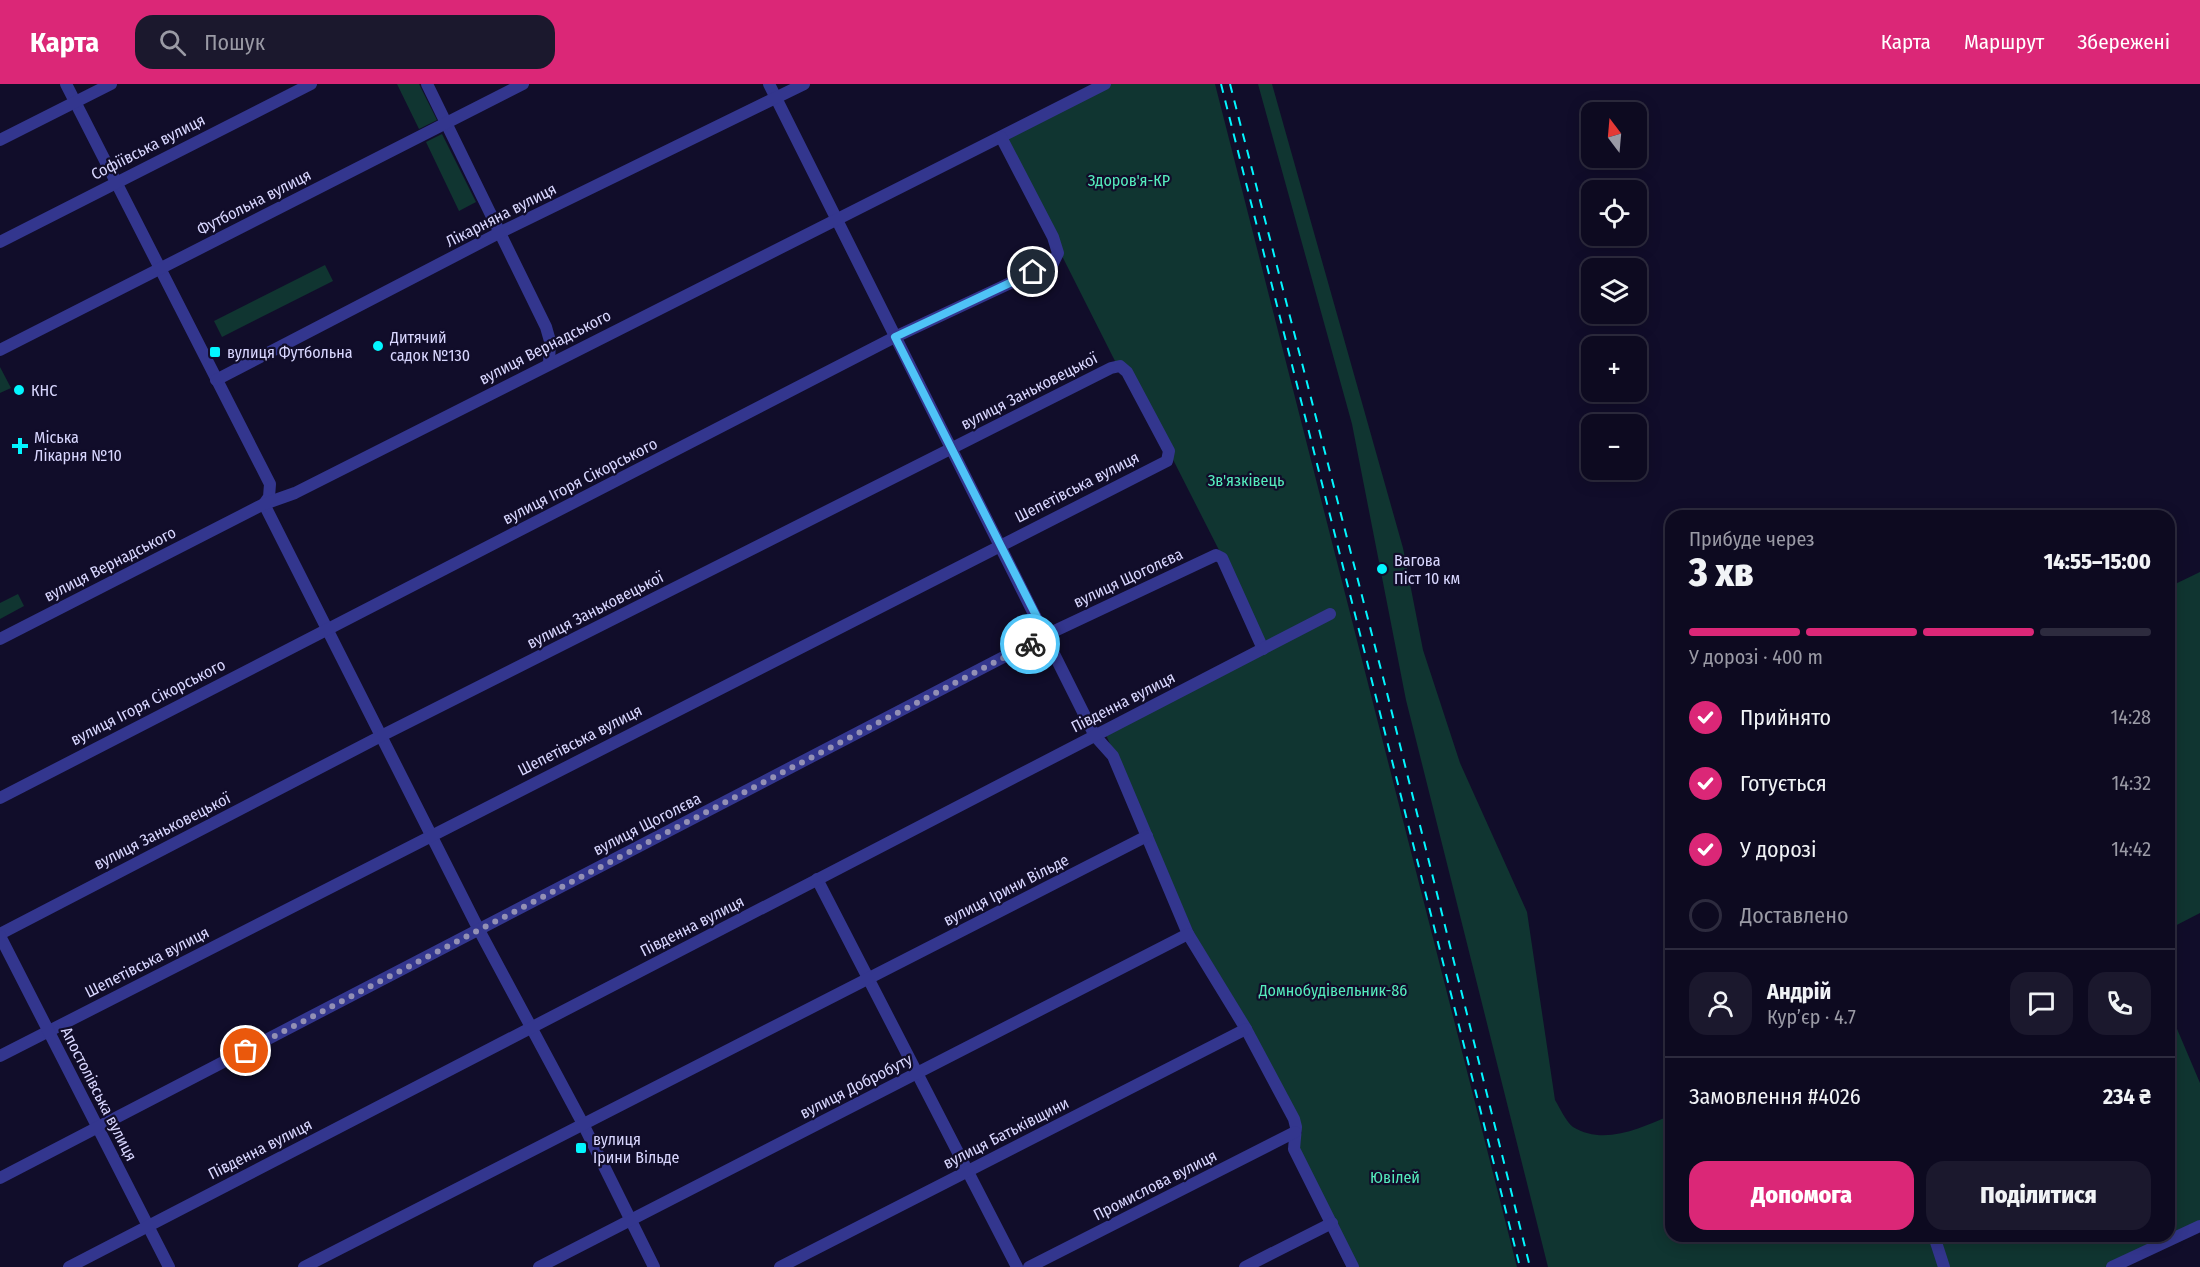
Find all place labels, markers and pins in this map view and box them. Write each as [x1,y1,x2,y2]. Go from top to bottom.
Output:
pin [1007,246,1058,297]
place label: Дитячий садок №130 [389,328,470,365]
marker: Дитячий садок №130 [371,339,385,353]
place label: вулиця Футбольна [227,343,353,362]
marker: вулиця Футбольна [208,345,222,359]
place label: КНС [31,381,57,400]
marker: КНС [12,383,26,397]
place label: Міська Лікарня №10 [34,428,122,465]
marker: Міська Лікарня №10 [11,437,29,455]
place label: Вагова Піст 10 км [1394,551,1460,588]
marker: Вагова Піст 10 км [1375,562,1389,576]
pin [220,1025,271,1076]
place label: вулиця Ірини Вільде [593,1130,680,1167]
marker: вулиця Ірини Вільде [574,1141,588,1155]

